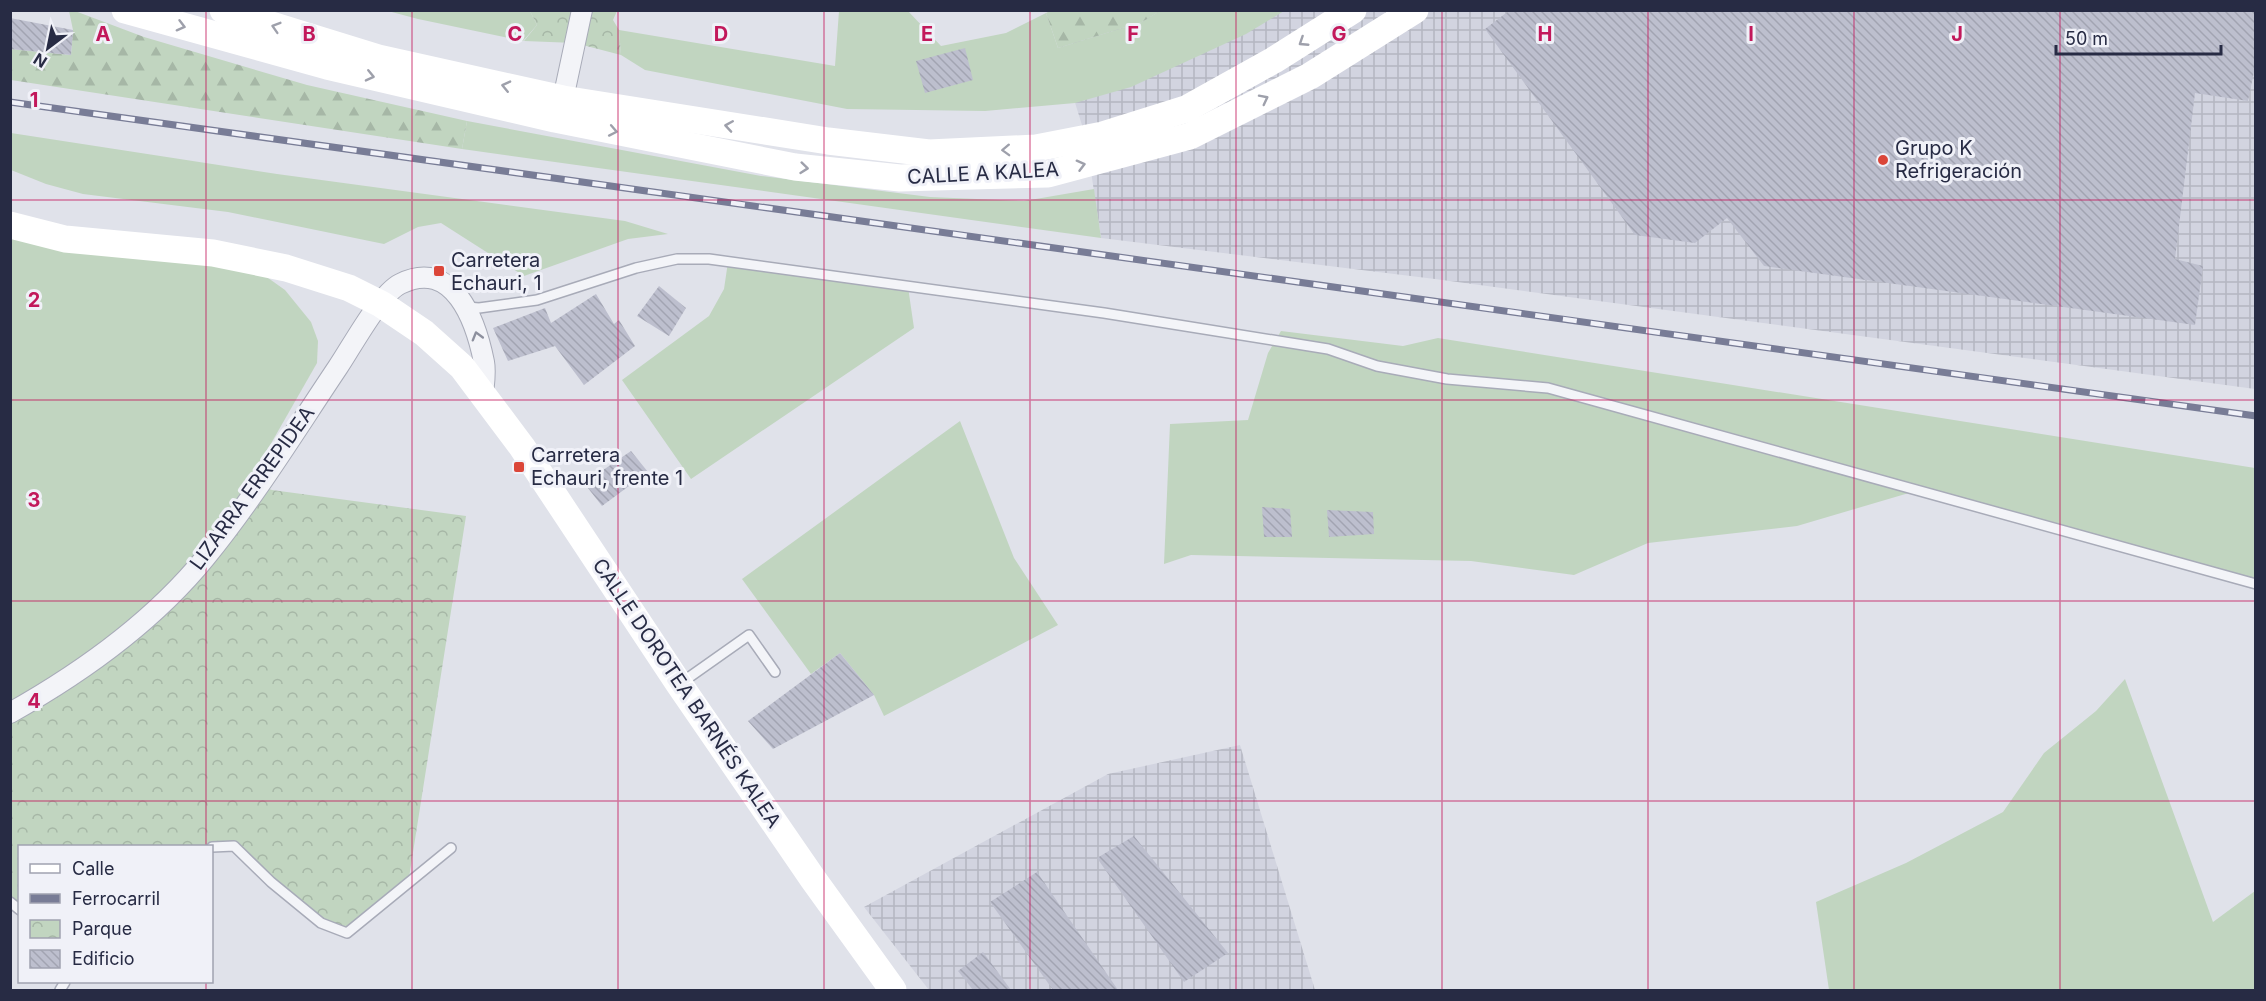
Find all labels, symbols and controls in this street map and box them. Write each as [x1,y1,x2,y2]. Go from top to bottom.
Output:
north arrow [18,18,78,78]
scale bar [2056,18,2221,56]
one-way arrow [176,19,186,31]
text: A [96,22,111,46]
one-way arrow [271,22,282,34]
text: B [302,22,316,46]
text: C [508,22,522,46]
text: D [714,22,728,46]
text: E [921,22,933,46]
text: F [1127,22,1139,46]
text: G [1331,22,1347,46]
text: H [1538,22,1552,46]
text: I [1748,22,1754,46]
text: J [1951,22,1963,46]
text: 50 m [2065,28,2108,49]
one-way arrow [1299,35,1310,46]
text: N [30,49,51,72]
one-way arrow [365,69,375,82]
one-way arrow [501,81,511,94]
text: 1 [30,88,38,112]
one-way arrow [1257,95,1268,106]
one-way arrow [724,120,733,132]
one-way arrow [607,124,617,137]
place label: Grupo K Refrigeración [1895,136,2022,183]
one-way arrow [1001,143,1010,156]
marker: Grupo K Refrigeración [1876,153,1890,167]
street label: CALLE A KALEA [906,157,1060,189]
one-way arrow [1076,160,1086,173]
one-way arrow [800,161,809,173]
place label: Carretera Echauri, 1 [451,248,542,295]
marker: Carretera Echauri, 1 [432,264,446,278]
text: 2 [28,288,40,312]
one-way arrow [471,331,484,341]
street label: LIZARRA ERREPIDEA [185,401,320,575]
place label: Carretera Echauri, frente 1 [531,443,683,490]
marker: Carretera Echauri, frente 1 [512,460,526,474]
text: 3 [28,488,40,512]
street label: CALLE DOROTEA BARNÉS KALEA [588,553,787,832]
text: 4 [27,689,41,713]
legend [18,845,213,983]
text: Calle [72,858,114,879]
text: Ferrocarril [72,888,160,909]
text: Parque [72,918,132,939]
text: Edificio [72,948,135,969]

